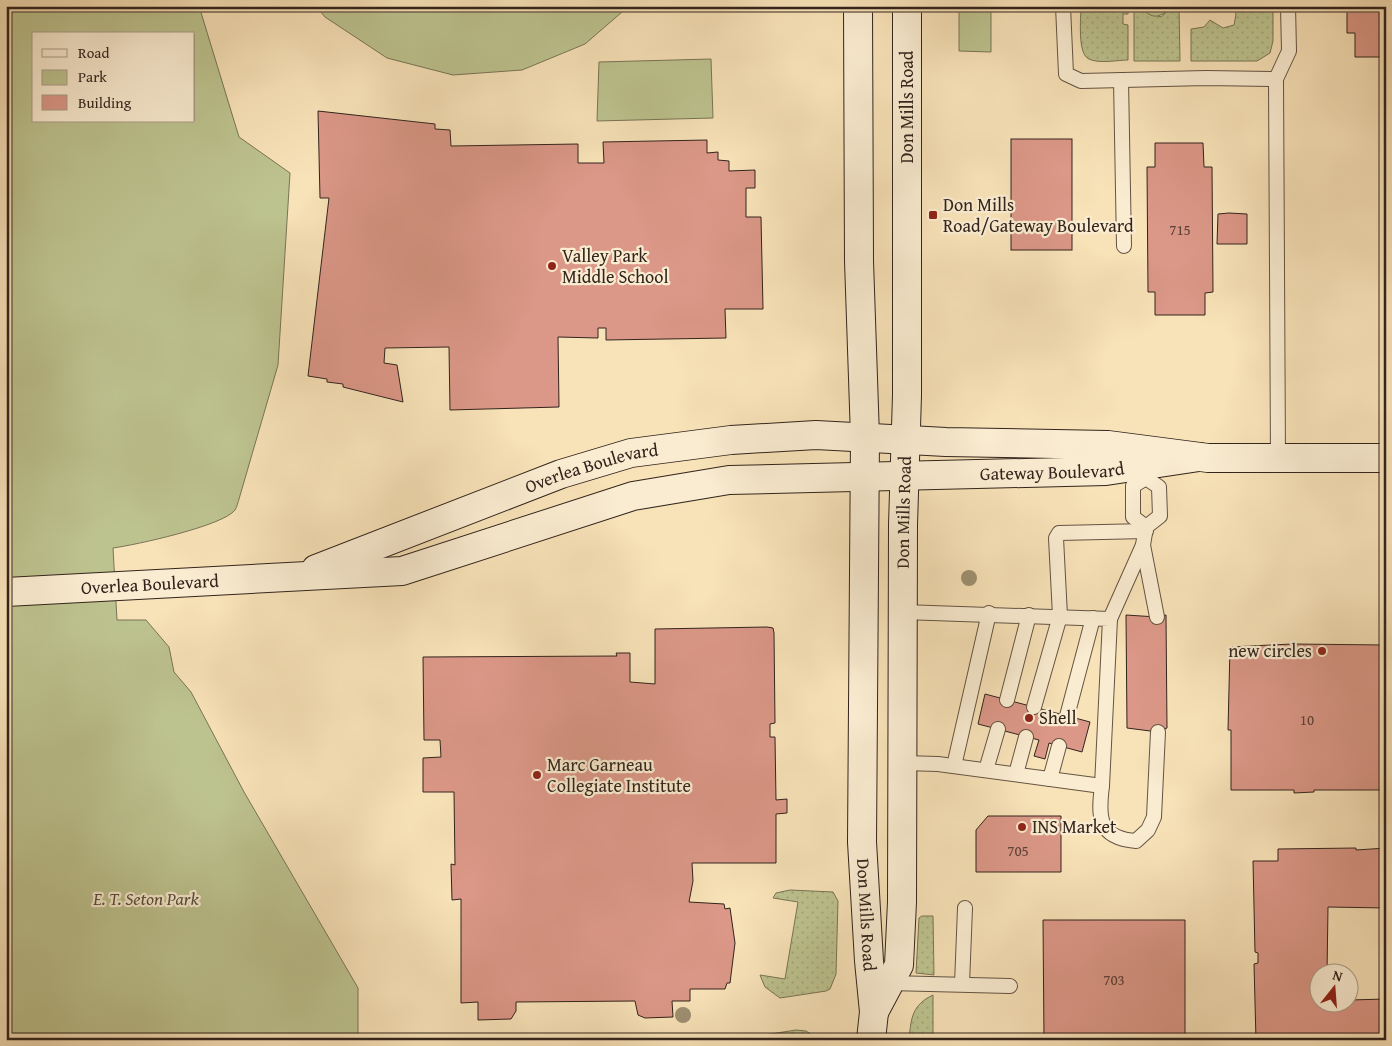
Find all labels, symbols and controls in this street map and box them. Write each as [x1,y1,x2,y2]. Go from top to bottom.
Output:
legend [32,32,195,122]
text: Road [78,42,109,63]
street label: Don Mills Road [893,50,920,163]
text: Park [78,66,107,87]
text: Building [78,92,132,113]
place label: Don Mills Road/Gateway Boulevard [943,191,1134,239]
marker: Don Mills Road/Gateway Boulevard [927,209,939,221]
house number: 715 [1169,219,1191,240]
place label: Valley Park Middle School [562,242,669,290]
marker: Valley Park Middle School [546,260,558,272]
street label: Overlea Boulevard [521,436,660,500]
street label: Gateway Boulevard [980,454,1127,487]
street label: Don Mills Road [889,455,918,569]
street label: Overlea Boulevard [80,567,220,601]
place label: new circles [1228,637,1312,664]
marker: new circles [1316,645,1328,657]
place label: Shell [1039,704,1076,731]
house number: 10 [1300,709,1314,730]
marker: Shell [1023,712,1035,724]
place label: Marc Garneau Collegiate Institute [547,751,691,799]
marker: Marc Garneau Collegiate Institute [531,769,543,781]
place label: INS Market [1032,813,1117,840]
marker: INS Market [1016,821,1028,833]
house number: 705 [1007,840,1029,861]
street label: Don Mills Road [850,858,884,973]
park label: E. T. Seton Park [92,885,199,912]
north arrow [1310,964,1360,1014]
text: N [1330,965,1346,987]
house number: 703 [1103,969,1125,990]

